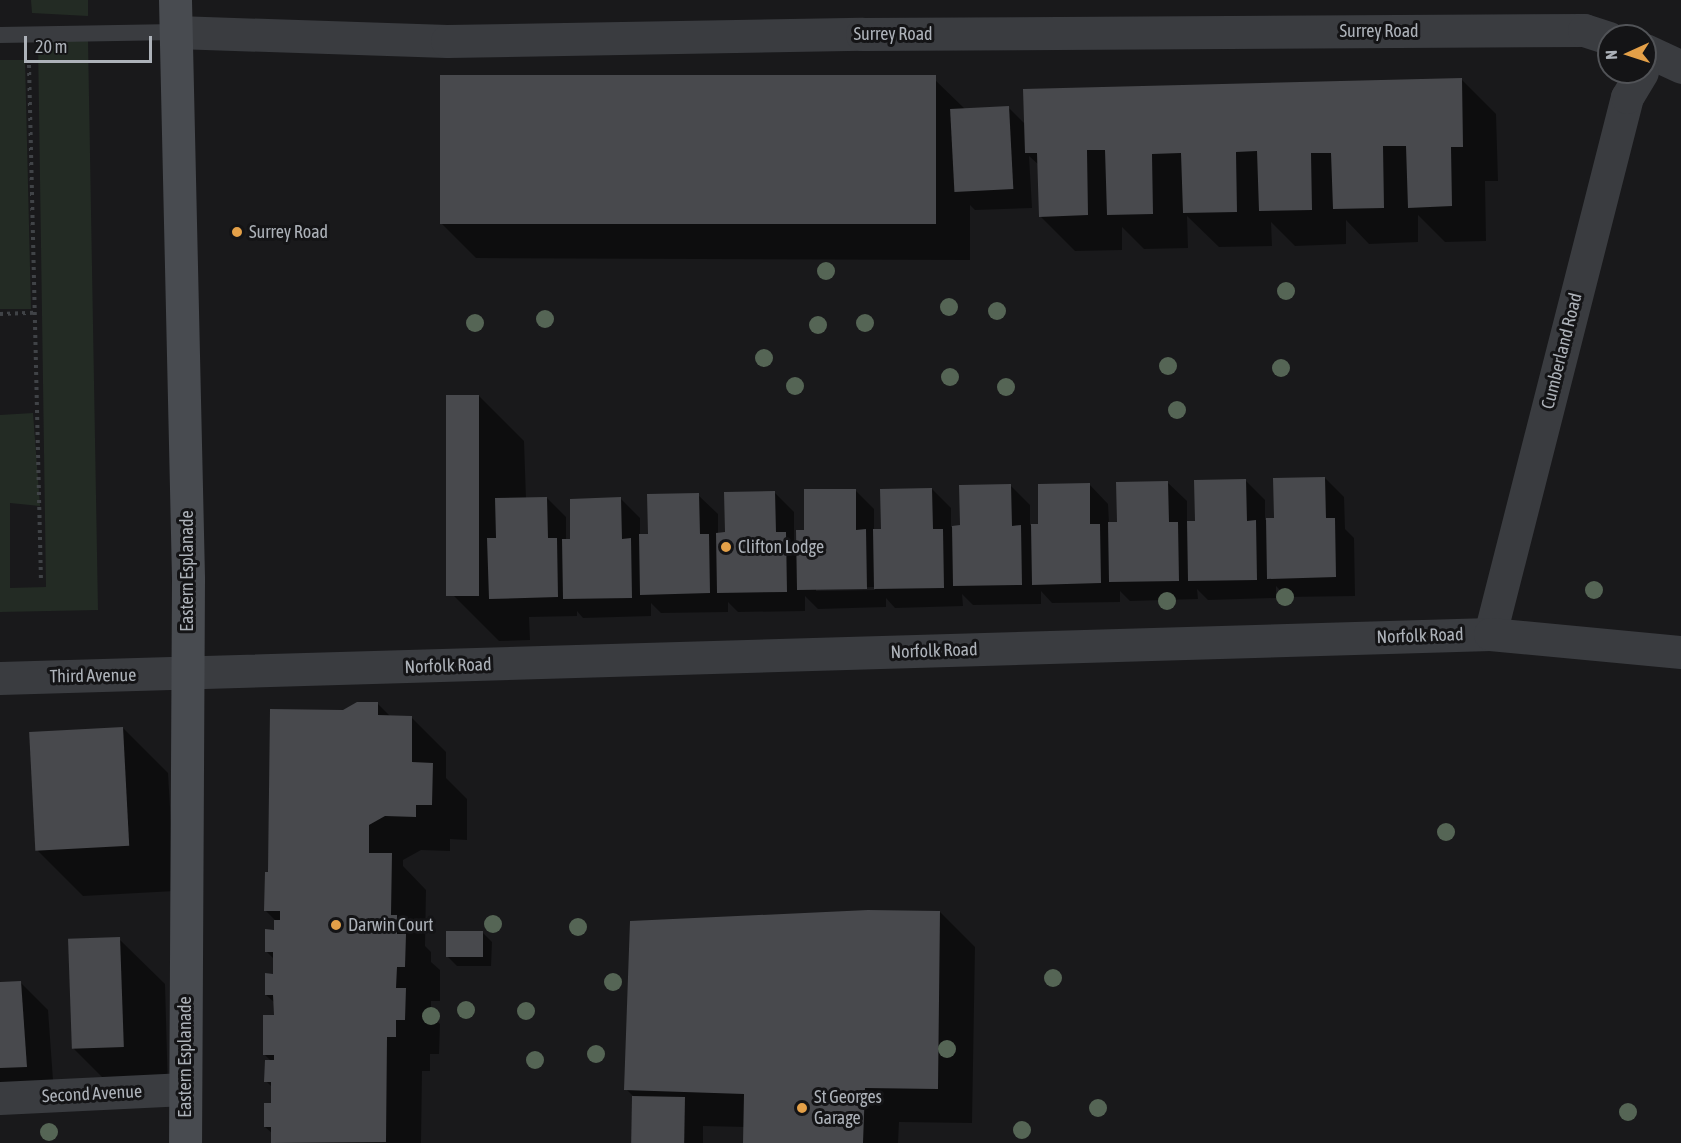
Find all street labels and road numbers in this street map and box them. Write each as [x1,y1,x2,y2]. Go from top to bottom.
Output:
street label: Surrey Road [1339,20,1419,42]
street label: Surrey Road [853,23,933,45]
street label: Cumberland Road [1537,291,1587,411]
street label: Eastern Esplanade [176,510,198,632]
street label: Norfolk Road [1376,624,1464,648]
street label: Norfolk Road [890,639,978,663]
street label: Norfolk Road [404,654,492,678]
street label: Third Avenue [50,664,136,688]
street label: Eastern Esplanade [174,996,196,1118]
street label: Second Avenue [41,1081,143,1107]

